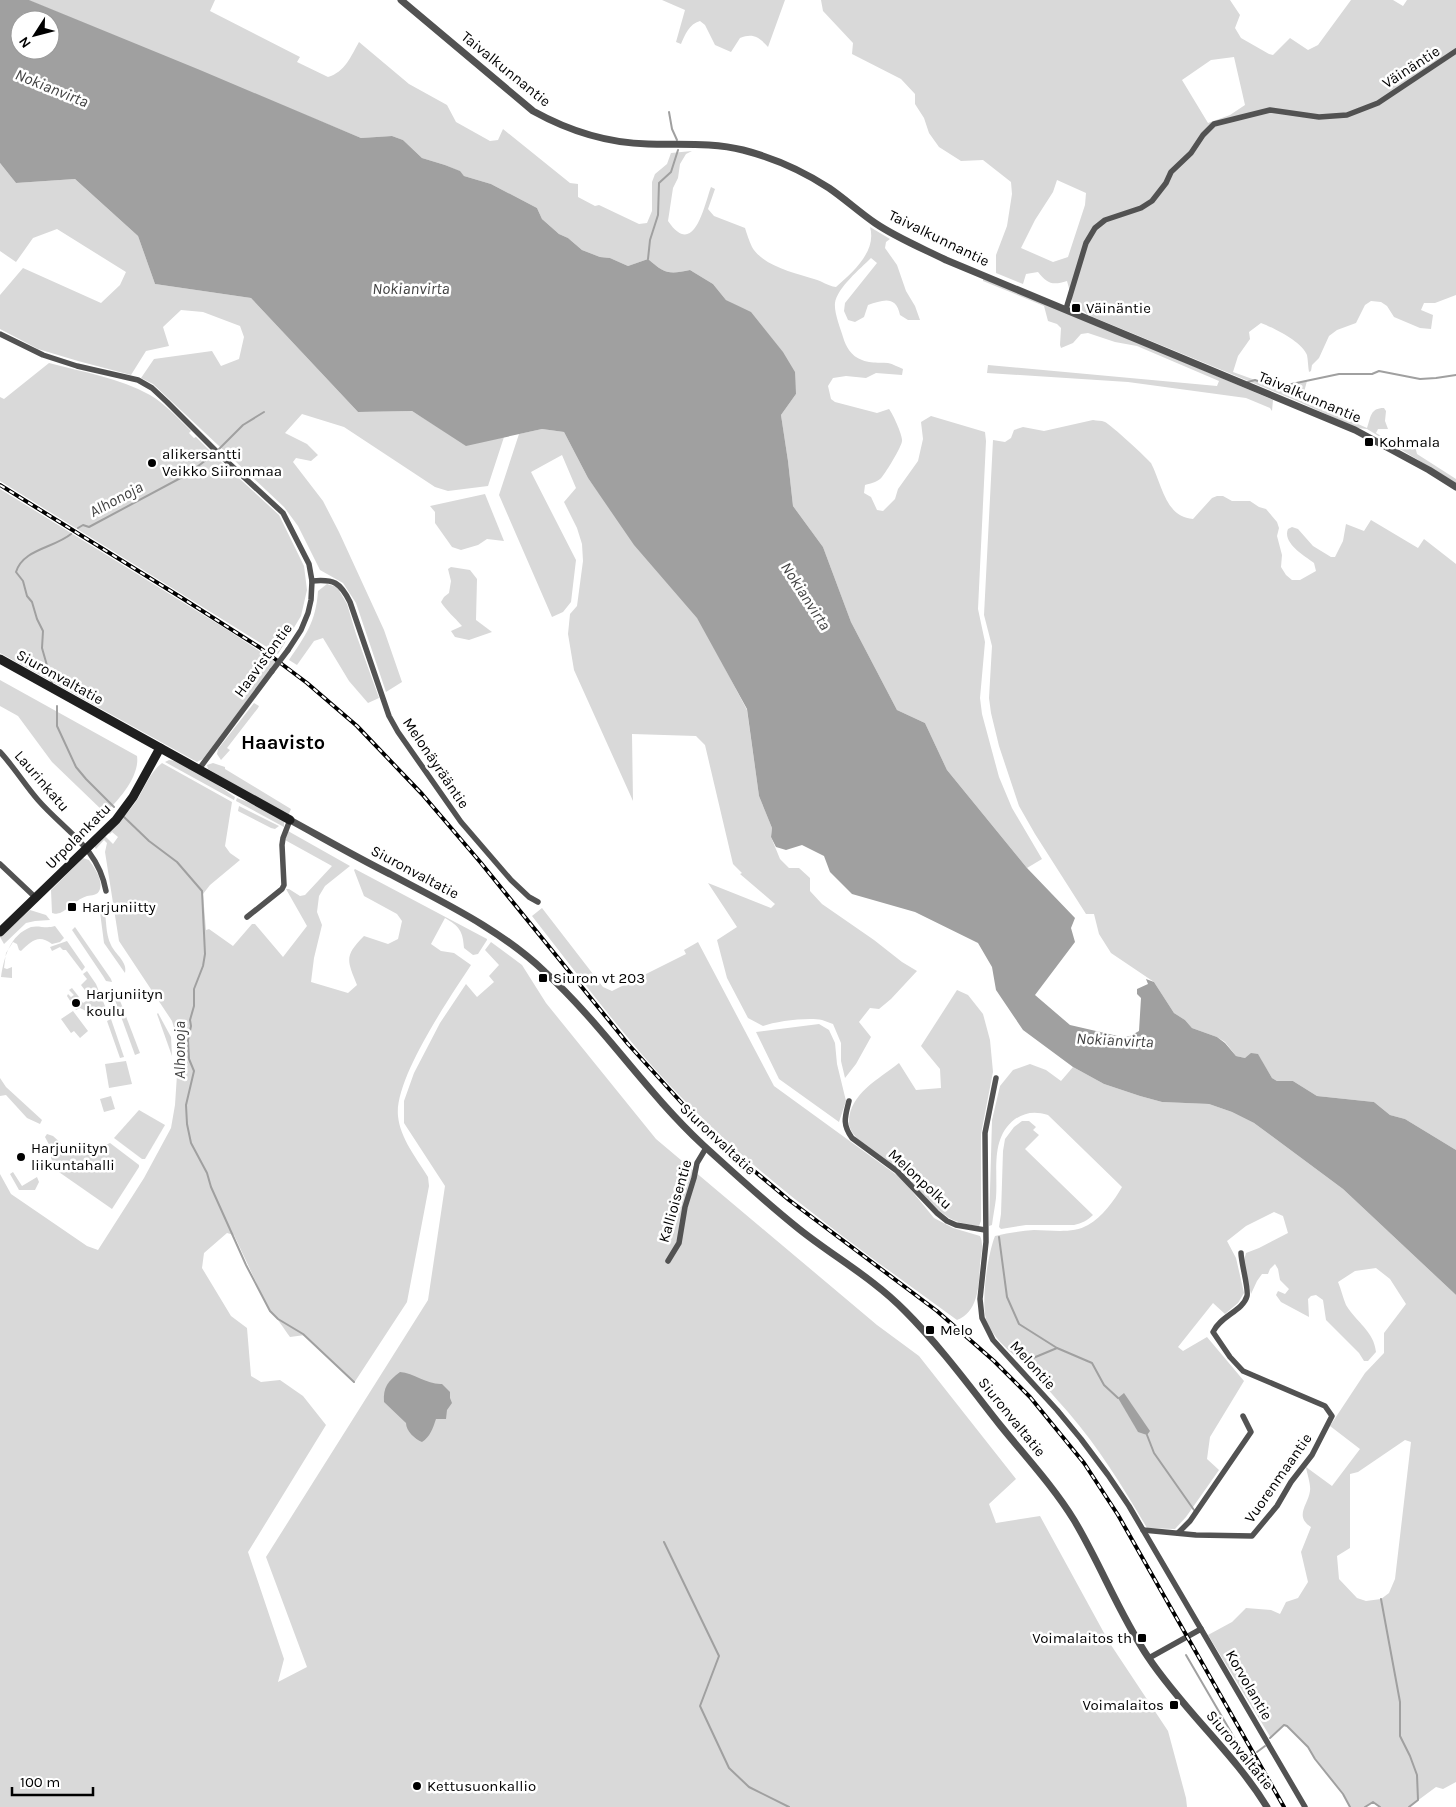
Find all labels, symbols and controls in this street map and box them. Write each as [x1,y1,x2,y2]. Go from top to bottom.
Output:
north arrow [10,10,60,60]
street label: Taivalkunnantie [458,27,554,111]
text: N [15,33,35,51]
street label: Väinäntie [1379,42,1443,92]
water label: Nokianvirta [13,65,91,111]
street label: Taivalkunnantie [886,206,992,270]
water label: Nokianvirta [372,279,450,298]
place label: Väinäntie [1086,299,1151,317]
marker: Väinäntie [1070,302,1082,314]
street label: Taivalkunnantie [1256,367,1364,427]
place label: Kohmala [1379,433,1440,451]
marker: Kohmala [1363,436,1375,448]
place label: alikersantti Veikko Siironmaa [162,445,282,480]
marker: alikersantti Veikko Siironmaa [146,457,158,469]
water label: Alhonoja [86,477,146,521]
water label: Nokianvirta [777,558,835,634]
street label: Haavistontie [230,619,296,701]
street label: Siuronvaltatie [13,646,107,708]
street label: Melonäyrääntie [399,714,473,812]
district label: Haavisto [241,731,325,754]
street label: Laurinkatu [11,747,73,815]
street label: Urpolankatu [42,800,114,872]
street label: Siuronvaltatie [368,841,462,903]
place label: Harjuniitty [82,898,156,916]
marker: Harjuniitty [66,901,78,913]
place label: Siuron vt 203 [553,969,645,987]
marker: Siuron vt 203 [537,972,549,984]
place label: Harjuniityn koulu [86,985,163,1020]
marker: Harjuniityn koulu [70,997,82,1009]
water label: Alhonoja [170,1021,189,1079]
water label: Nokianvirta [1076,1028,1154,1052]
street label: Siuronvaltatie [676,1099,760,1179]
place label: Harjuniityn liikuntahalli [31,1139,115,1174]
street label: Melonpolku [884,1145,956,1213]
marker: Harjuniityn liikuntahalli [15,1151,27,1163]
street label: Kallioisentie [655,1157,695,1245]
place label: Melo [940,1321,973,1339]
marker: Melo [924,1324,936,1336]
street label: Melontie [1006,1337,1060,1393]
street label: Siuronvaltatie [974,1374,1050,1460]
street label: Vuorenmaantie [1240,1430,1316,1526]
place label: Voimalaitos th [1032,1629,1132,1647]
marker: Voimalaitos th [1136,1632,1148,1644]
street label: Korvolantie [1222,1647,1276,1723]
place label: Voimalaitos [1082,1696,1164,1714]
marker: Voimalaitos [1168,1699,1180,1711]
street label: Siuronvaltatie [1202,1707,1278,1793]
scale bar [12,1764,94,1796]
text: 100 m [20,1773,60,1791]
place label: Kettusuonkallio [427,1777,536,1795]
marker: Kettusuonkallio [411,1780,423,1792]

